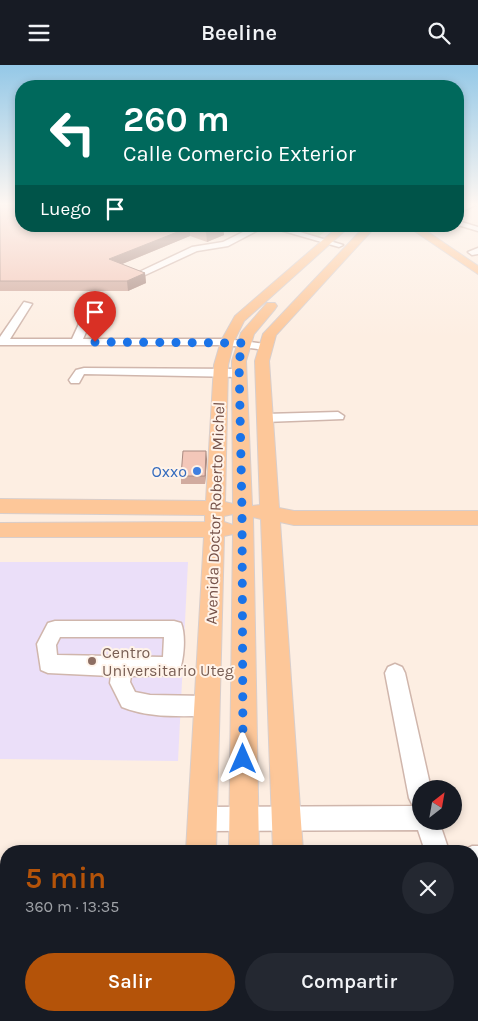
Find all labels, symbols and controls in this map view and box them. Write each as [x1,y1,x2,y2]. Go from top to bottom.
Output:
icon: menu [25,19,53,47]
icon: search [425,19,453,47]
text: Beeline [201,20,277,46]
text: 260 m [123,99,230,140]
icon: left [40,100,105,165]
text: Calle Comercio Exterior [123,141,356,167]
icon: arrive [101,195,129,223]
text: Luego [40,198,91,220]
pin [74,291,116,342]
icon: arrive [81,298,109,326]
street label: Avenida Doctor Roberto Michel [202,401,228,625]
place label: Oxxo [152,462,187,481]
marker: Oxxo [191,465,203,477]
place label: Centro Universitario Uteg [102,643,234,680]
marker: Centro Universitario Uteg [86,655,98,667]
position arrow [216,732,268,784]
north arrow [412,780,462,830]
map controls [412,780,462,830]
text: 5 min [25,860,106,896]
button: close [402,862,454,914]
text: 360 m · 13:35 [25,897,119,916]
button: Salir [25,953,235,1011]
button: Compartir [245,953,454,1011]

